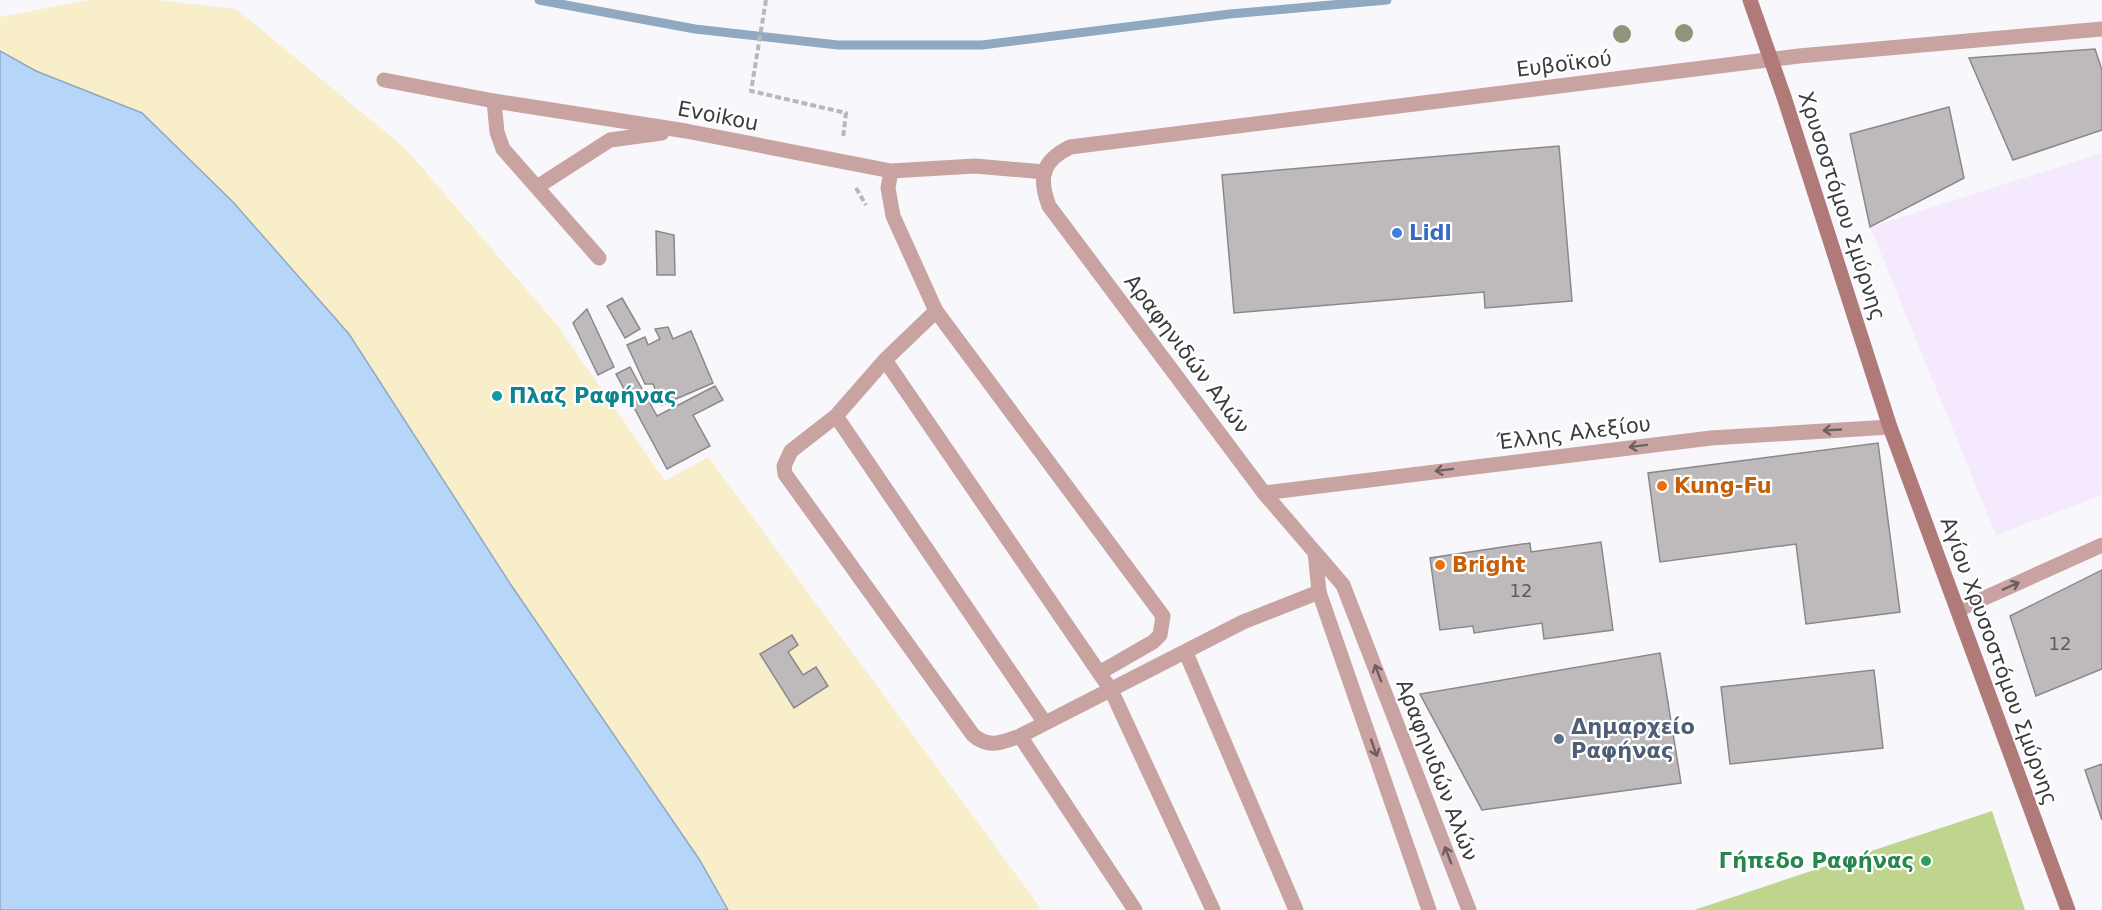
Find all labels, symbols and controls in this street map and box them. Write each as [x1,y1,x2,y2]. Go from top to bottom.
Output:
street label: Ευβοϊκού [1515,46,1613,82]
street label: Χρυσοστόμου Σμύρνης [1794,88,1890,324]
street label: Evoikou [675,96,761,136]
place label: Lidl [1409,221,1452,245]
marker: Lidl [1390,226,1404,240]
street label: Αραφηνιδών Αλών [1119,270,1255,438]
place label: Πλαζ Ραφήνας [509,384,676,408]
marker: Πλαζ Ραφήνας [490,389,504,403]
street label: Έλλης Αλεξίου [1495,412,1652,454]
one-way arrow [1823,425,1843,436]
one-way arrow [1628,441,1648,452]
one-way arrow [1435,465,1455,476]
place label: Kung-Fu [1674,474,1772,498]
marker: Kung-Fu [1655,479,1669,493]
street label: Αγίου Χρυσοστόμου Σμύρνης [1936,514,2062,808]
place label: Bright [1452,553,1526,577]
marker: Bright [1433,558,1447,572]
house number: 12 [1510,580,1532,601]
one-way arrow [2002,580,2020,591]
house number: 12 [2049,633,2071,654]
one-way arrow [1371,665,1382,683]
street label: Αραφηνιδών Αλών [1391,676,1483,864]
place label: Δημαρχείο Ραφήνας [1571,715,1695,763]
marker: Δημαρχείο Ραφήνας [1552,732,1566,746]
one-way arrow [1369,738,1380,757]
one-way arrow [1442,847,1453,865]
place label: Γήπεδο Ραφήνας [1719,849,1914,873]
marker: Γήπεδο Ραφήνας [1919,854,1933,868]

